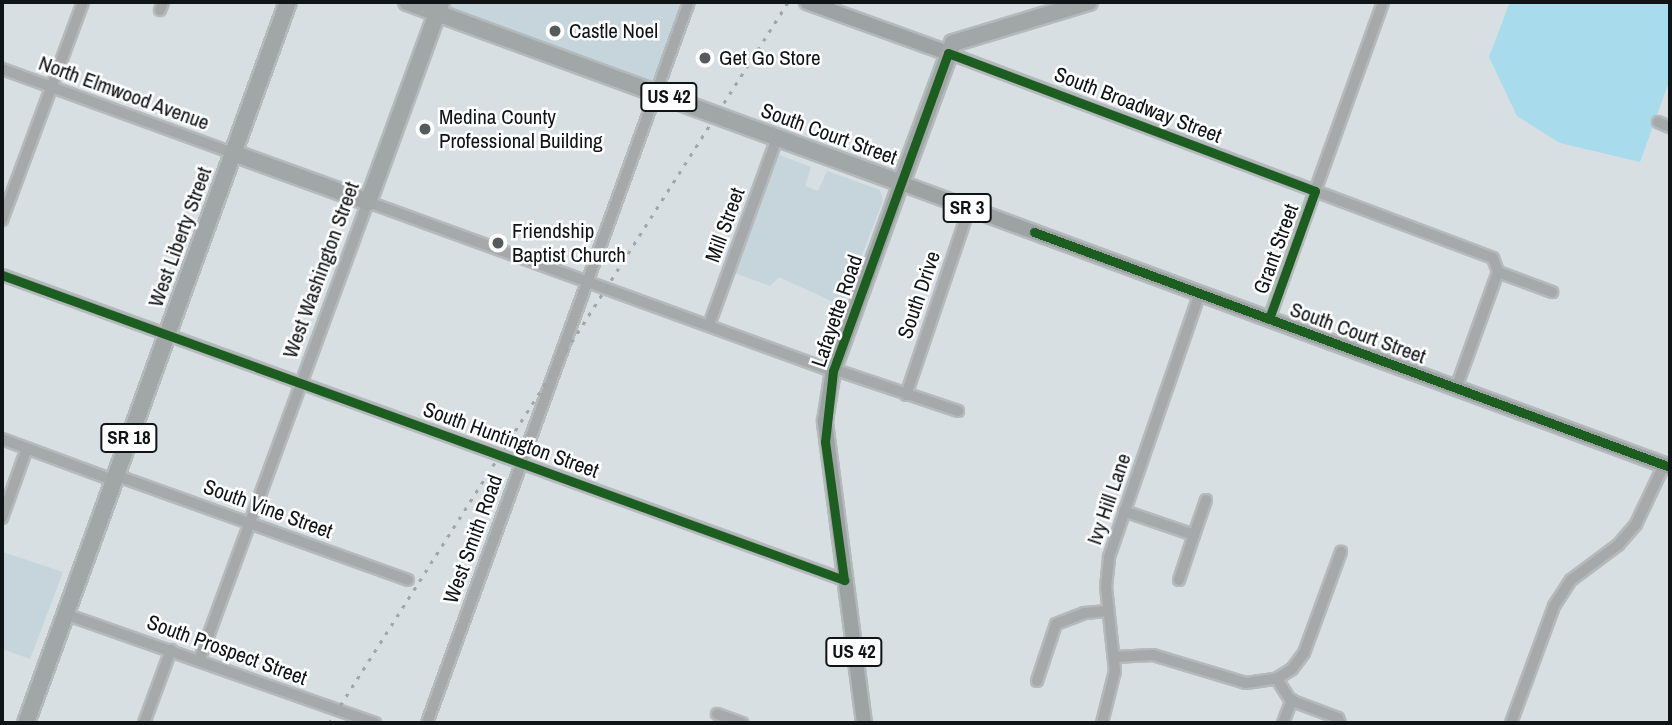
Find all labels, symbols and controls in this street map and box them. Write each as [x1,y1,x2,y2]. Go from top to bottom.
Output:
place label: Castle Noel [569,18,658,44]
marker: Castle Noel [547,23,563,39]
place label: Get Go Store [719,45,820,71]
street label: North Elmwood Avenue [35,50,213,136]
marker: Get Go Store [697,50,713,66]
street label: South Broadway Street [1051,62,1225,148]
road number: US 42 [639,82,699,113]
street label: South Court Street [758,98,900,170]
place label: Medina County Professional Building [439,104,603,154]
marker: Medina County Professional Building [417,121,433,137]
street label: West Liberty Street [143,164,217,310]
street label: West Washington Street [277,178,365,362]
street label: Mill Street [700,184,750,266]
road number: SR 3 [942,192,992,224]
street label: Grant Street [1248,201,1304,297]
place label: Friendship Baptist Church [512,218,626,268]
marker: Friendship Baptist Church [490,235,506,251]
street label: South Drive [892,248,946,342]
street label: Lafayette Road [806,252,868,370]
street label: South Court Street [1287,297,1429,369]
street label: South Huntington Street [420,397,602,483]
road number: SR 18 [99,422,159,453]
street label: Ivy Hill Lane [1082,450,1136,548]
street label: West Smith Road [438,471,508,607]
street label: South Vine Street [200,474,336,544]
street label: South Prospect Street [144,609,310,691]
road number: US 42 [824,636,884,667]

